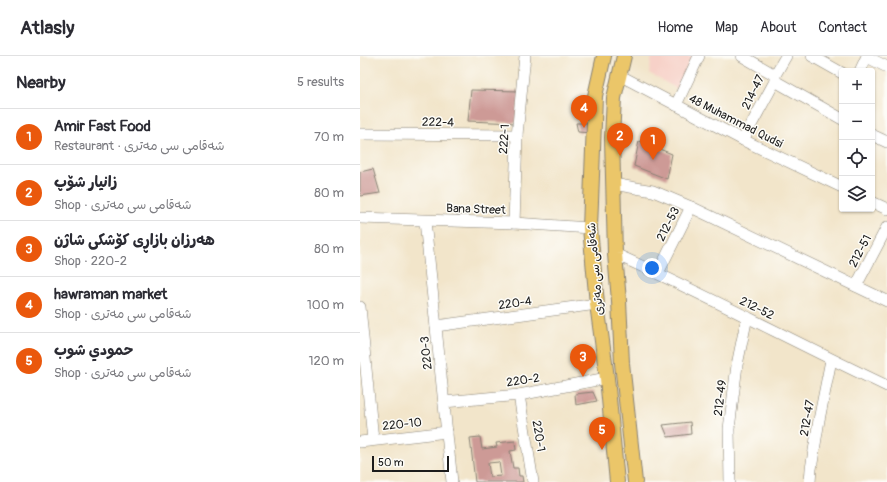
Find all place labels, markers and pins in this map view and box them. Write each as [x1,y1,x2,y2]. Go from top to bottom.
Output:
pin: 4 [571,95,597,128]
pin: 2 [607,123,633,156]
pin: 1 [640,127,666,160]
pin: 3 [570,344,596,377]
pin: 5 [589,417,615,450]

